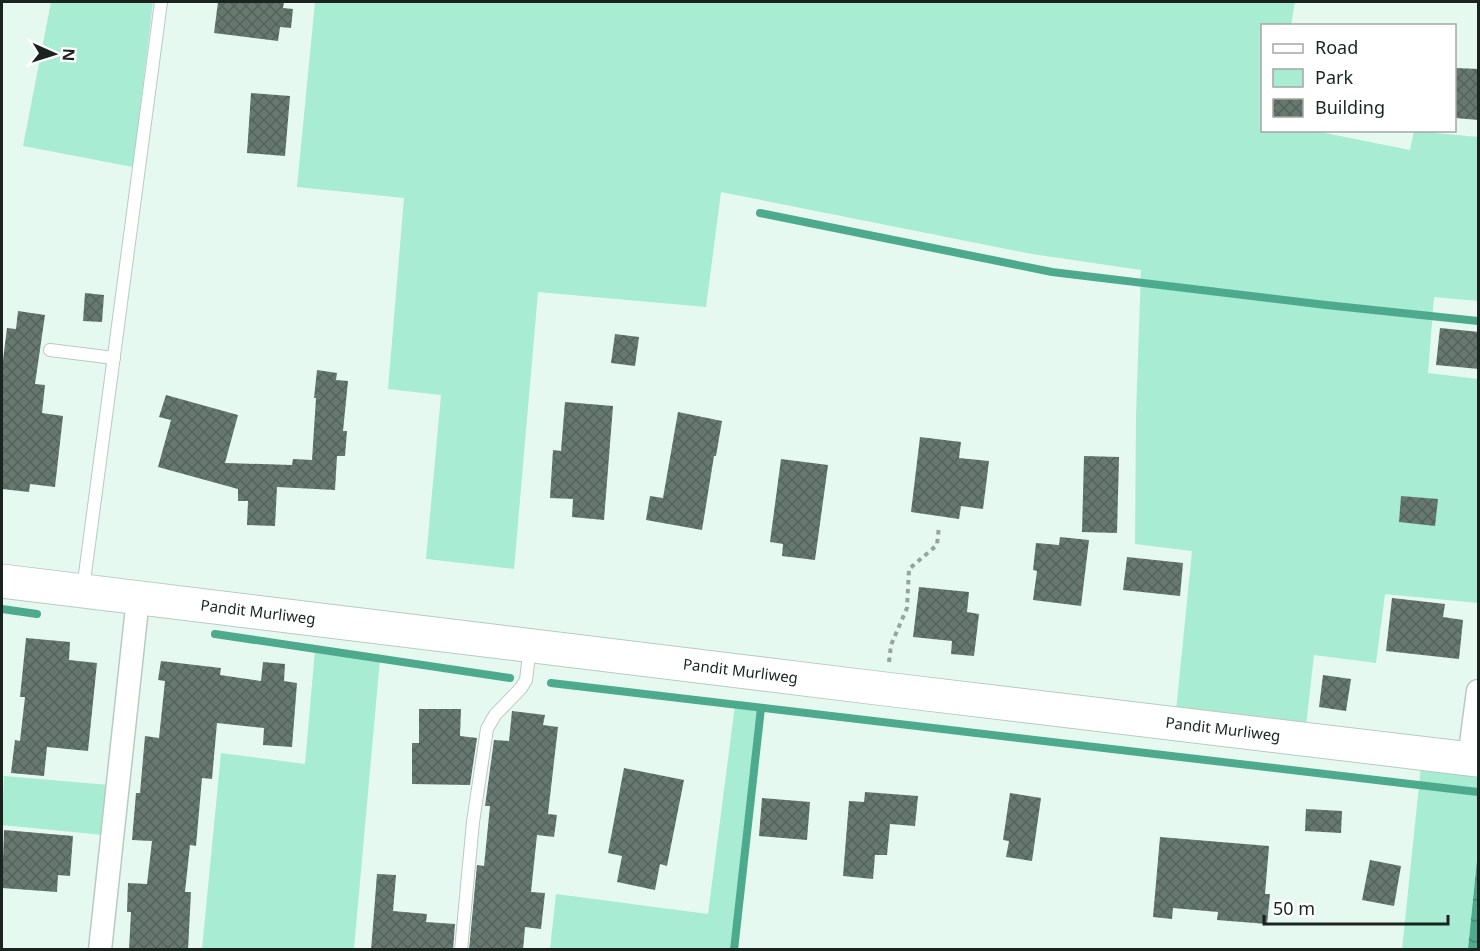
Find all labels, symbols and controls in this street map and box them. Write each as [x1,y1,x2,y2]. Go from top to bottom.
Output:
north arrow [24,24,84,84]
legend [1261,24,1456,132]
text: Road [1315,35,1358,59]
text: N [58,48,80,62]
text: Park [1315,65,1353,89]
text: Building [1315,95,1385,119]
street label: Pandit Murliweg [200,594,317,628]
street label: Pandit Murliweg [682,653,799,687]
street label: Pandit Murliweg [1165,712,1282,745]
scale bar [1264,888,1448,926]
text: 50 m [1273,896,1315,920]

